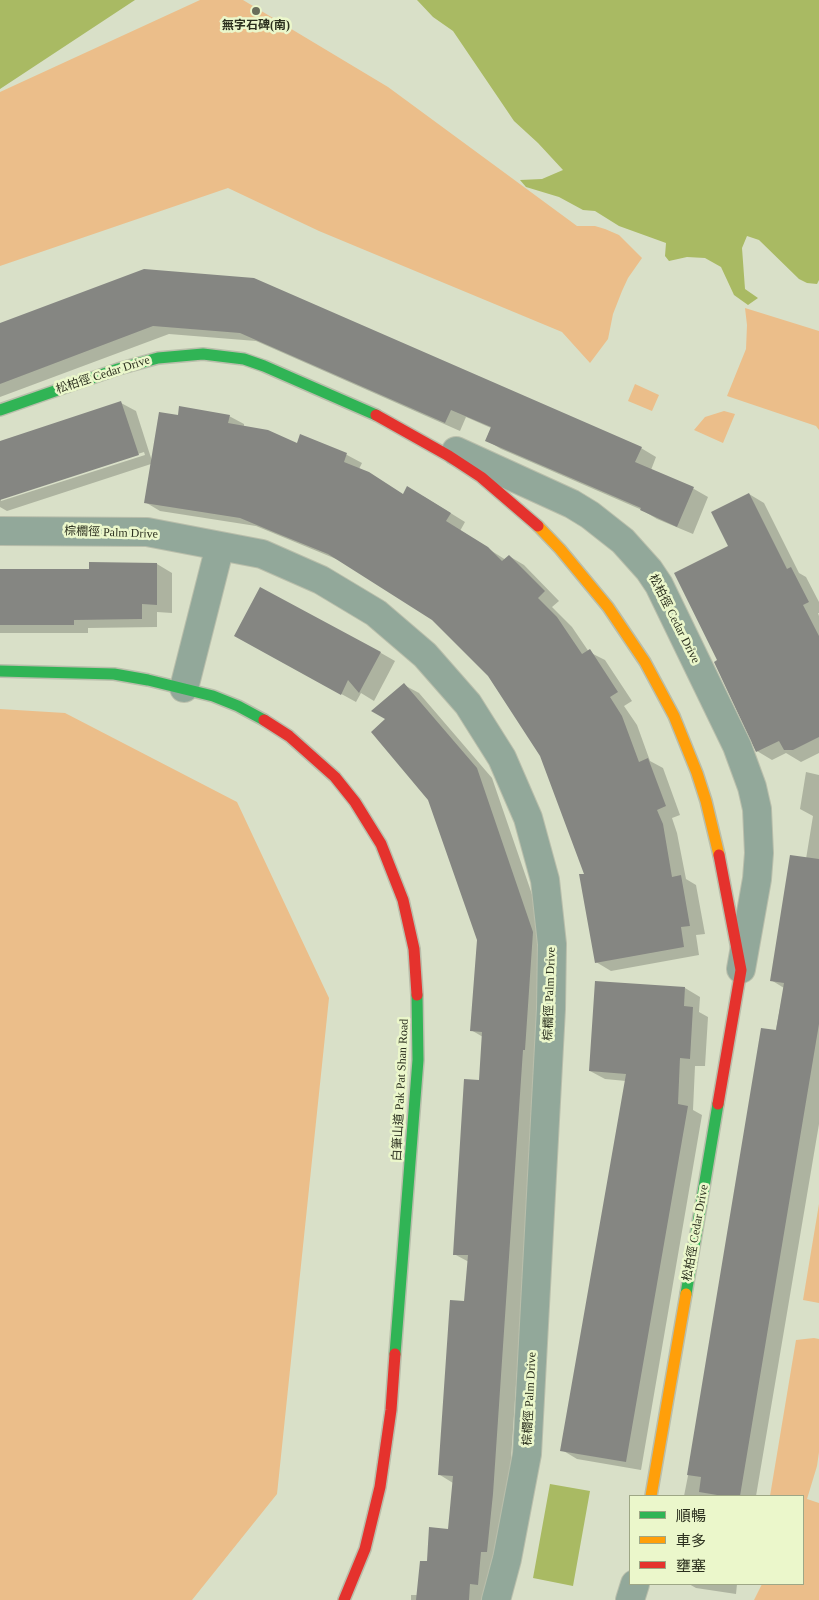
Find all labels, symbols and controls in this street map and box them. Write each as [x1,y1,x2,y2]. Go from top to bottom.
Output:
marker: 無字石碑(南) [250,5,262,17]
place label: 無字石碑(南) [222,19,290,33]
street label: 松柏徑 Cedar Drive [54,353,152,397]
street label: 棕櫚徑 Palm Drive [64,524,158,542]
street label: 松柏徑 Cedar Drive [645,572,703,666]
street label: 棕櫚徑 Palm Drive [541,947,559,1041]
street label: 白筆山道 Pak Pat Shan Road [390,1018,412,1162]
street label: 松柏徑 Cedar Drive [680,1184,712,1282]
street label: 棕櫚徑 Palm Drive [520,1352,540,1446]
legend [629,1495,804,1585]
text: 順暢 [676,1508,706,1524]
text: 車多 [676,1533,706,1549]
text: 壅塞 [676,1558,706,1574]

